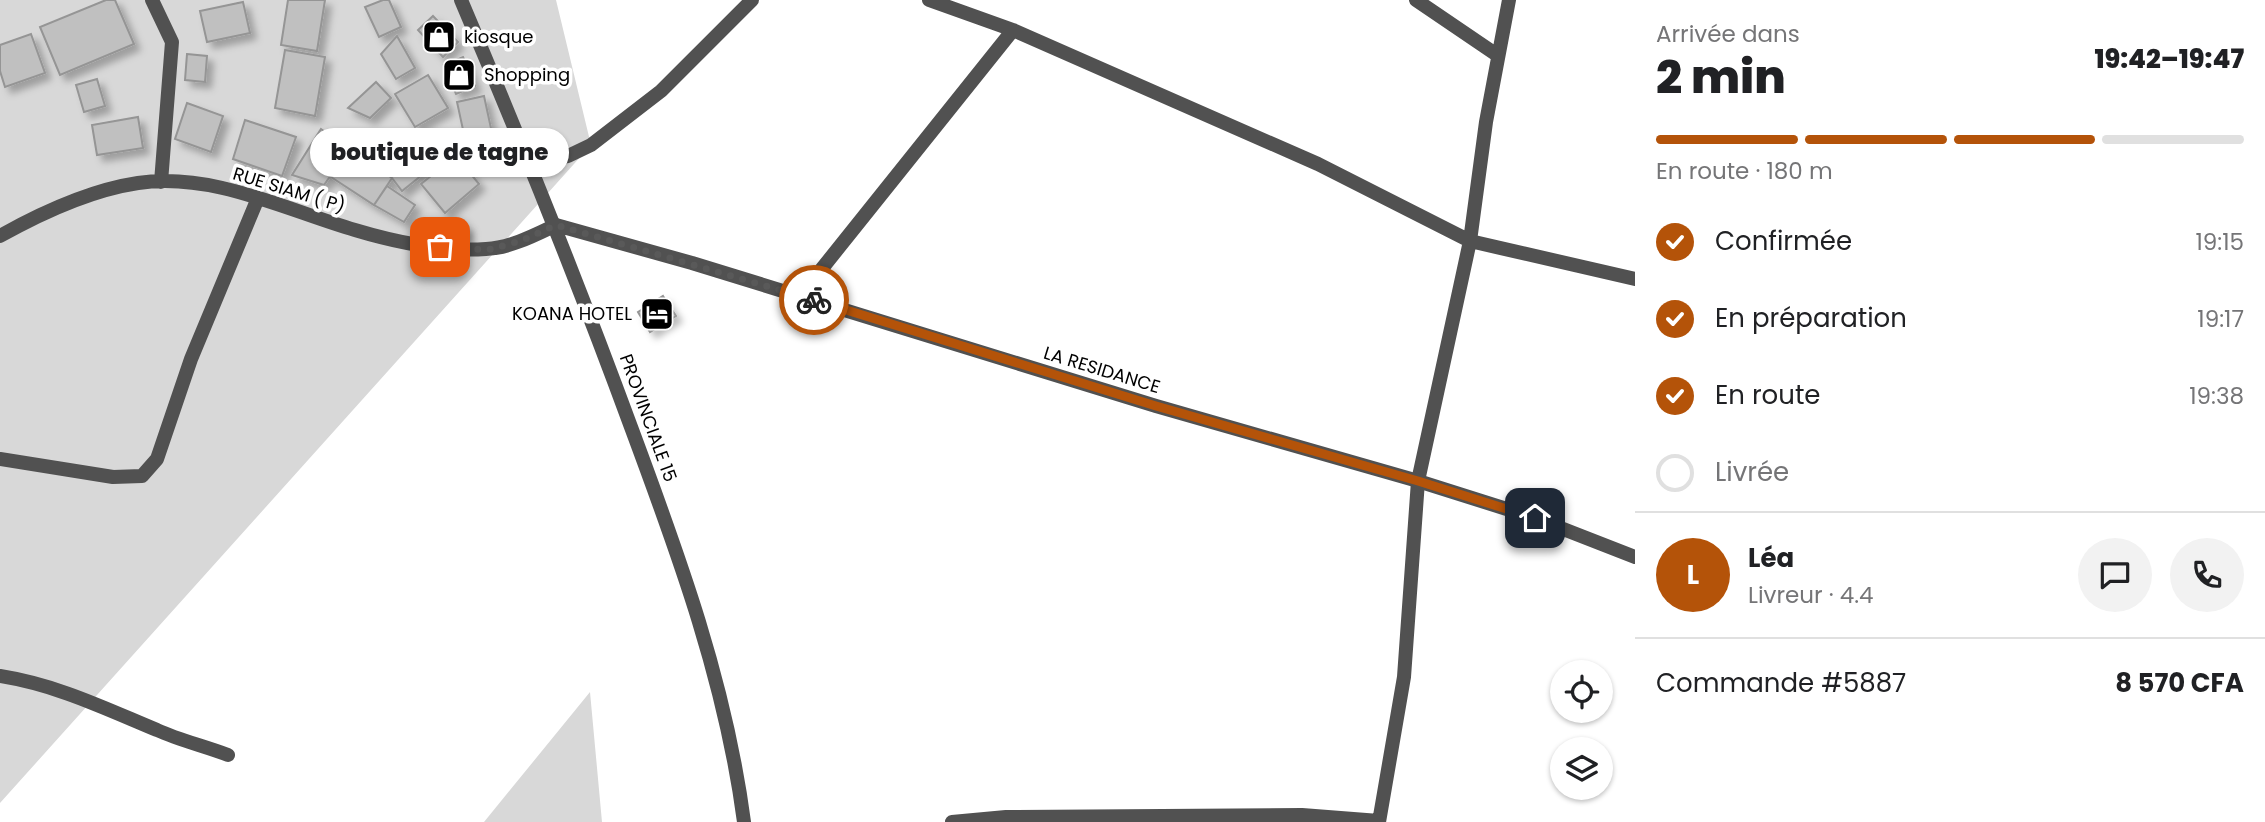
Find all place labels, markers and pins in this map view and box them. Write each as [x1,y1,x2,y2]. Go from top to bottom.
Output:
shop icon: kiosque [420,18,458,56]
place label: kiosque [464,24,533,49]
shop icon: Shopping [440,56,478,94]
place label: Shopping [484,62,570,87]
callout: boutique de tagne [310,128,570,177]
pin [410,217,470,277]
hotel icon: KOANA HOTEL [638,295,676,333]
place label: KOANA HOTEL [512,301,632,326]
pin [1505,488,1565,548]

